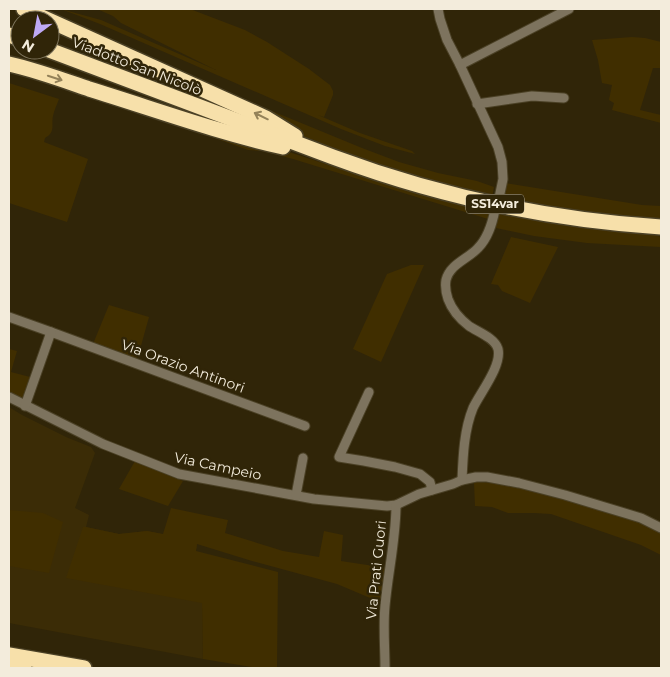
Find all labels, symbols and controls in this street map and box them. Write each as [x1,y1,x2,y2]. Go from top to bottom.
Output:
north arrow [10,10,60,60]
street label: Viadotto San Nicolò [70,33,205,99]
text: N [19,35,38,57]
one-way arrow [47,74,63,83]
one-way arrow [254,111,269,120]
road number: SS14var [466,194,524,213]
street label: Via Orazio Antinori [119,335,247,397]
street label: Via Campeio [173,448,263,484]
street label: Via Prati Guori [362,519,390,621]

